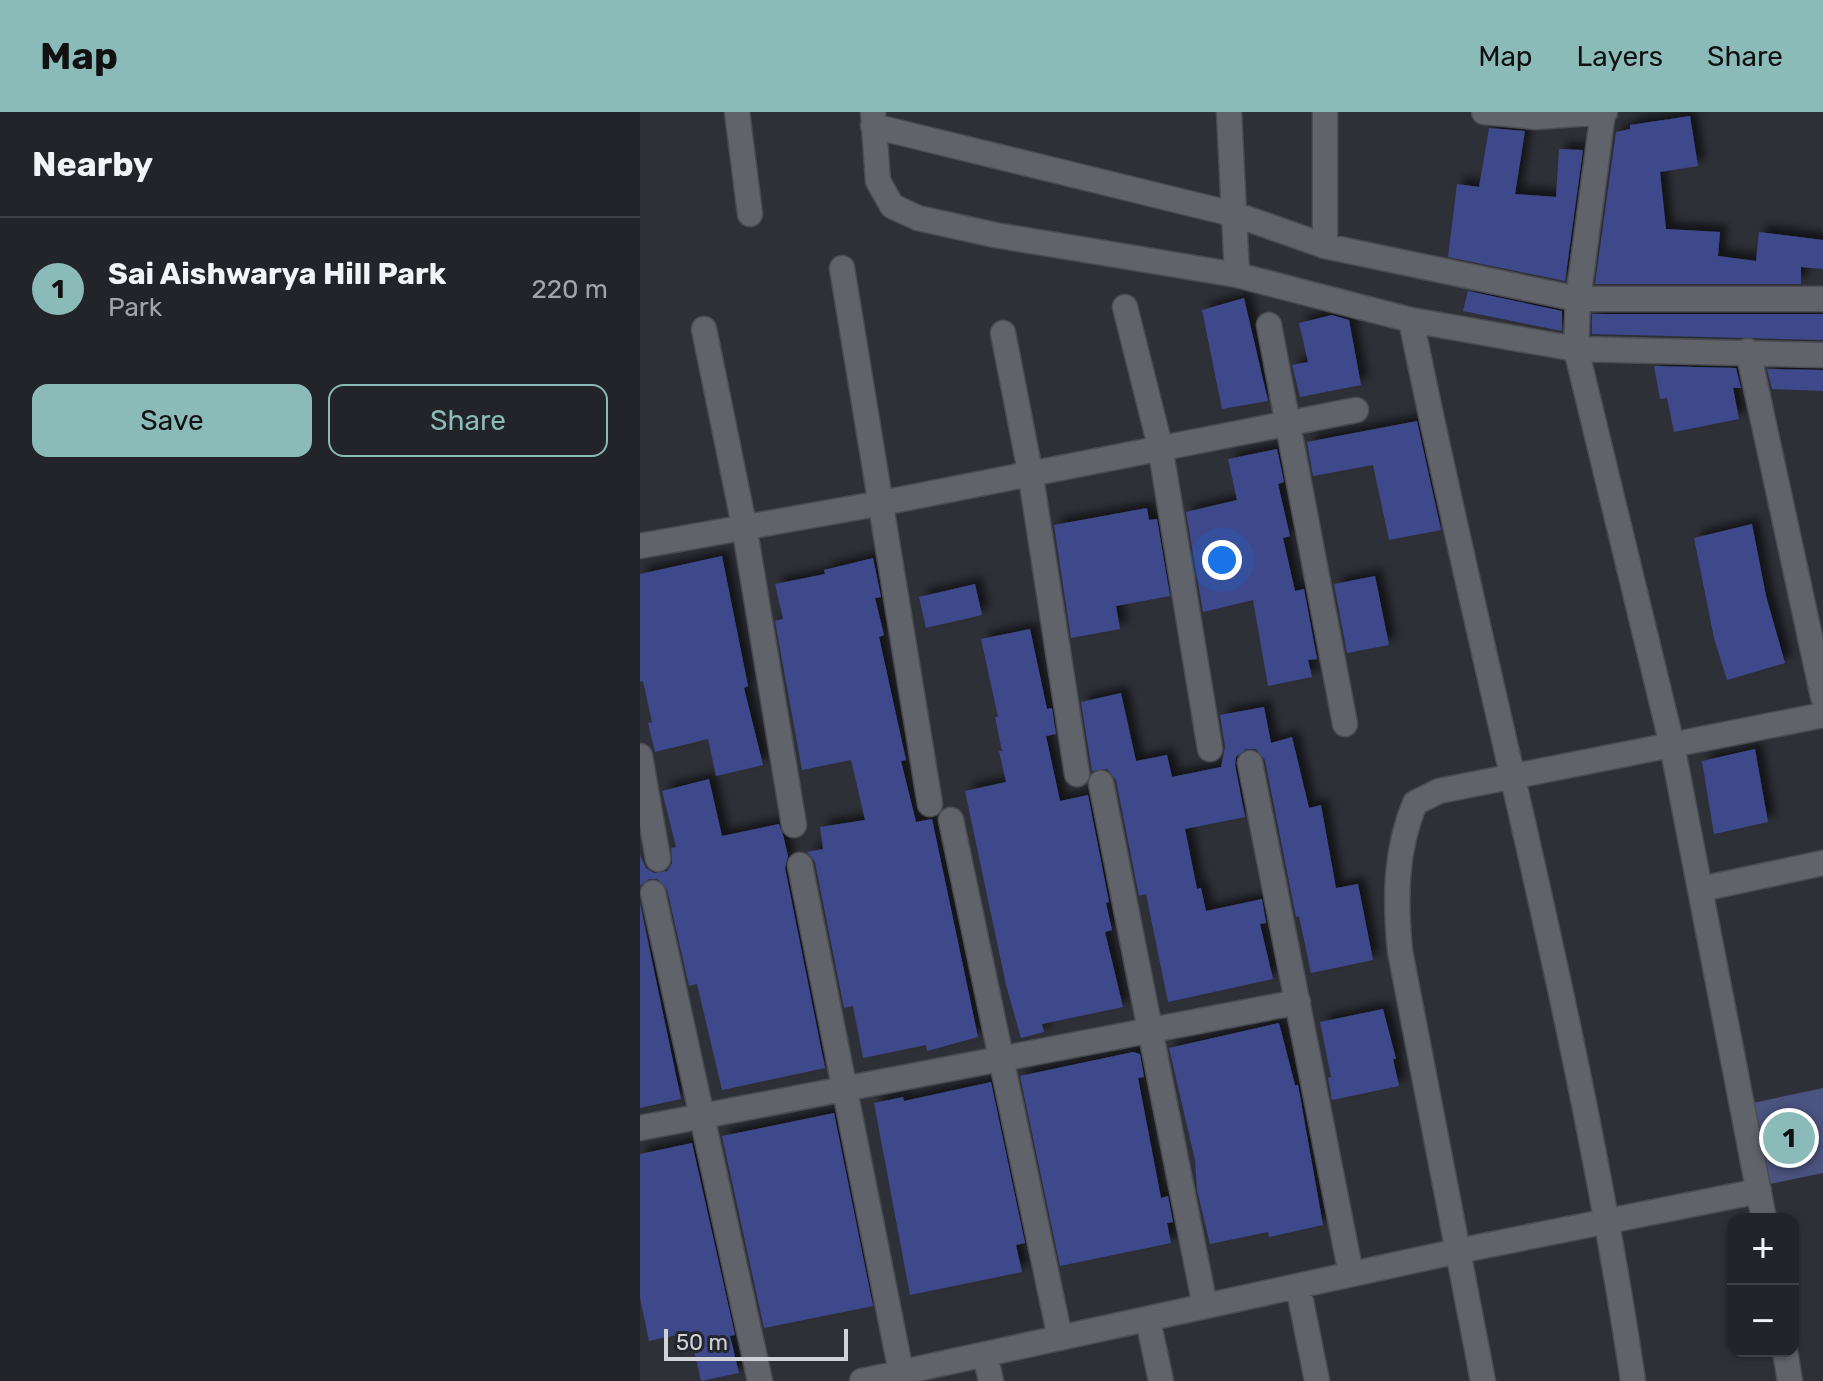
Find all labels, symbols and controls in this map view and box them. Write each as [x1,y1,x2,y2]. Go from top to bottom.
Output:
text: Map [40,33,118,79]
text: Map [1478,40,1533,73]
text: Layers [1577,40,1663,73]
text: Share [1707,40,1783,73]
text: Nearby [32,144,153,185]
text: Sai Aishwarya Hill Park [108,256,446,292]
text: 1 [52,274,64,305]
text: 220 m [531,274,608,305]
text: Park [108,292,162,323]
button: Save [32,384,312,457]
button: Share [328,384,608,457]
your location [1202,540,1242,580]
pin: 1 [1763,1108,1815,1168]
map controls [1727,1213,1799,1357]
button: + [1727,1213,1799,1285]
button: − [1727,1285,1799,1357]
scale bar [664,1325,848,1361]
text: 50 m [676,1329,728,1356]

